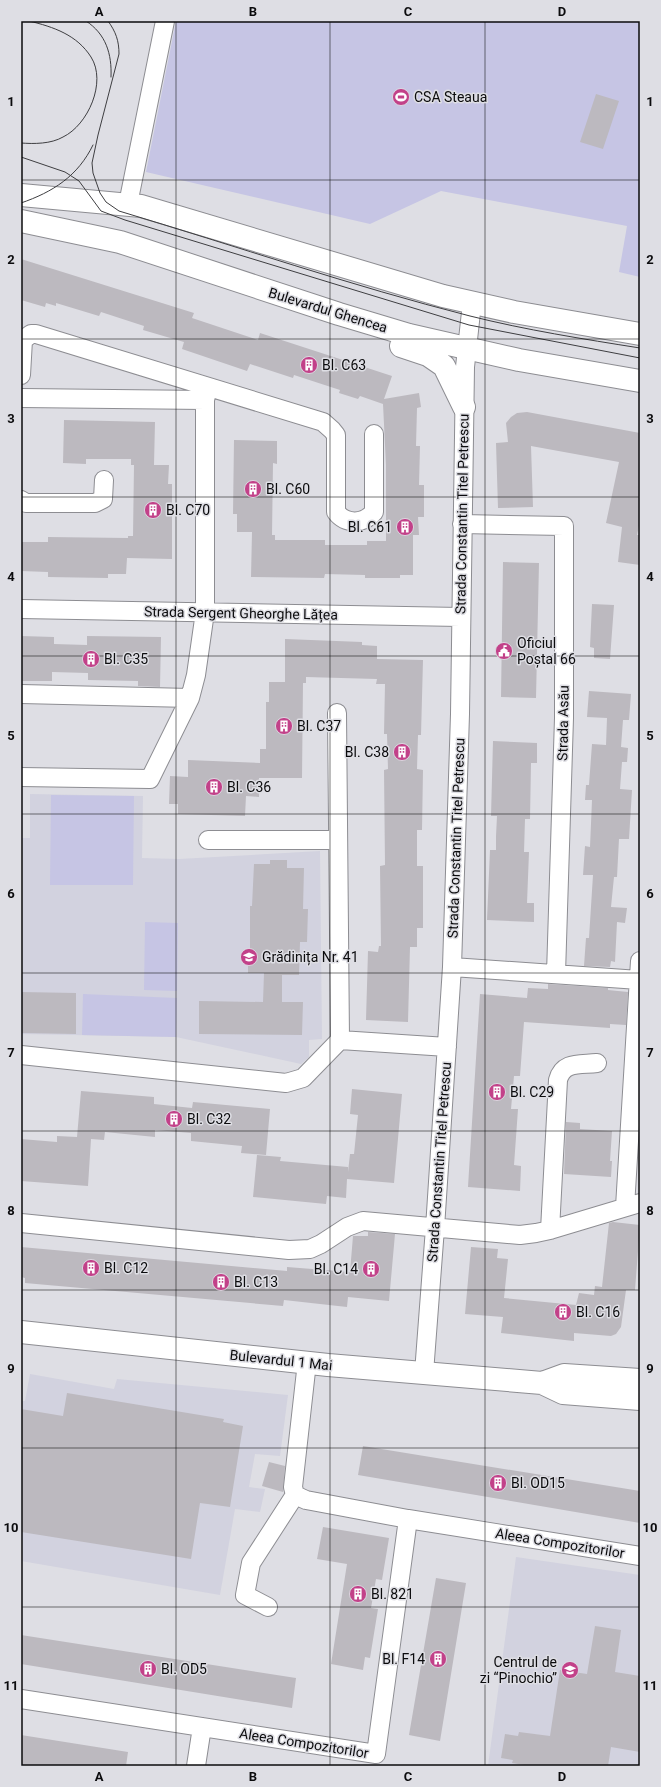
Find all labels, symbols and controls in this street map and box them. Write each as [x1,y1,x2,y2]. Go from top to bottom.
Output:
text: A [95,4,104,19]
text: B [249,4,257,19]
text: C [404,4,413,19]
text: D [558,4,566,19]
sports icon: CSA Steaua [391,87,411,107]
place label: CSA Steaua [414,89,487,105]
text: 1 [7,94,15,109]
text: 1 [646,94,654,109]
text: 2 [7,252,15,267]
text: 2 [646,252,654,267]
street label: Bulevardul Ghencea [267,284,389,336]
building icon: Bl. C63 [299,355,319,375]
place label: Bl. C63 [322,357,366,373]
text: 3 [7,411,15,426]
text: 3 [646,411,654,426]
street label: Strada Constantin Titel Petrescu [452,414,472,614]
building icon: Bl. C60 [243,479,263,499]
place label: Bl. C60 [266,481,310,497]
building icon: Bl. C70 [143,500,163,520]
place label: Bl. C70 [166,502,210,518]
building icon: Bl. C61 [395,517,415,537]
place label: Bl. C61 [348,519,392,535]
text: 4 [7,569,15,584]
text: 4 [646,569,654,584]
street label: Strada Sergent Gheorghe Lățea [144,603,338,624]
place label: Oficiul Poștal 66 [517,635,576,668]
public building icon: Oficiul Poștal 66 [494,641,514,661]
building icon: Bl. C35 [81,649,101,669]
place label: Bl. C35 [104,651,148,667]
street label: Strada Asău [554,685,572,761]
building icon: Bl. C37 [274,716,294,736]
place label: Bl. C37 [297,718,341,734]
text: 5 [7,728,15,743]
text: 5 [646,728,654,743]
street label: Strada Constantin Titel Petrescu [445,738,467,938]
building icon: Bl. C38 [392,742,412,762]
place label: Bl. C38 [345,744,389,760]
building icon: Bl. C36 [204,777,224,797]
place label: Bl. C36 [227,779,271,795]
text: 6 [7,886,15,901]
text: 6 [646,886,654,901]
school or university icon: Grădinița Nr. 41 [239,947,259,967]
place label: Grădinița Nr. 41 [262,949,359,966]
text: 7 [7,1045,15,1060]
text: 7 [646,1045,654,1060]
street label: Strada Constantin Titel Petrescu [424,1061,454,1263]
building icon: Bl. C29 [487,1082,507,1102]
place label: Bl. C29 [510,1084,554,1100]
building icon: Bl. C32 [164,1109,184,1129]
place label: Bl. C32 [187,1111,231,1127]
text: 8 [7,1203,15,1218]
text: 8 [646,1203,654,1218]
building icon: Bl. C12 [81,1258,101,1278]
building icon: Bl. C14 [361,1259,381,1279]
place label: Bl. C12 [104,1260,148,1276]
place label: Bl. C14 [314,1261,358,1277]
building icon: Bl. C13 [211,1272,231,1292]
place label: Bl. C13 [234,1274,278,1290]
building icon: Bl. C16 [553,1302,573,1322]
place label: Bl. C16 [576,1304,620,1320]
street label: Bulevardul 1 Mai [229,1347,333,1373]
text: 9 [7,1361,15,1376]
text: 9 [646,1361,654,1376]
building icon: Bl. OD15 [488,1473,508,1493]
place label: Bl. OD15 [511,1475,565,1491]
text: 10 [4,1520,18,1535]
text: 10 [643,1520,657,1535]
street label: Aleea Compozitorilor [494,1525,626,1561]
building icon: Bl. 821 [348,1584,368,1604]
place label: Bl. 821 [371,1586,414,1602]
building icon: Bl. F14 [428,1649,448,1669]
place label: Bl. F14 [382,1651,425,1667]
place label: Centrul de zi “Pinochio” [480,1654,557,1686]
building icon: Bl. OD5 [138,1659,158,1679]
school or university icon: Centrul de zi “Pinochio” [560,1660,580,1680]
place label: Bl. OD5 [161,1661,207,1677]
text: 11 [4,1678,18,1693]
text: 11 [643,1678,657,1693]
street label: Aleea Compozitorilor [238,1725,370,1761]
text: A [95,1769,104,1784]
text: B [249,1769,257,1784]
text: C [404,1769,413,1784]
text: D [558,1769,566,1784]

